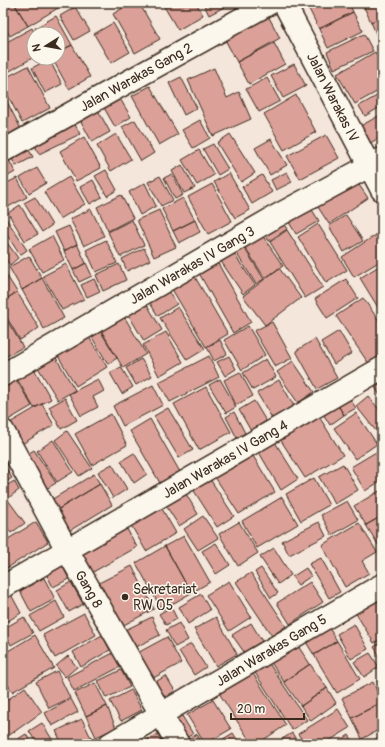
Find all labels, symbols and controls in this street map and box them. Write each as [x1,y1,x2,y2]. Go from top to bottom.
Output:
north arrow [26,26,66,66]
street label: Jalan Warakas Gang 2 [77,39,196,116]
text: N [29,42,44,53]
street label: Jalan Warakas IV [303,50,362,145]
street label: Jalan Warakas IV Gang 3 [127,223,258,308]
street label: Jalan Warakas IV Gang 4 [159,417,291,502]
street label: Gang 8 [71,567,106,611]
place label: Sekretariat RW 05 [133,581,197,614]
marker: Sekretariat RW 05 [120,592,130,602]
street label: Jalan Warakas Gang 5 [213,611,330,690]
scale bar [231,695,304,721]
text: 20 m [237,702,266,717]

